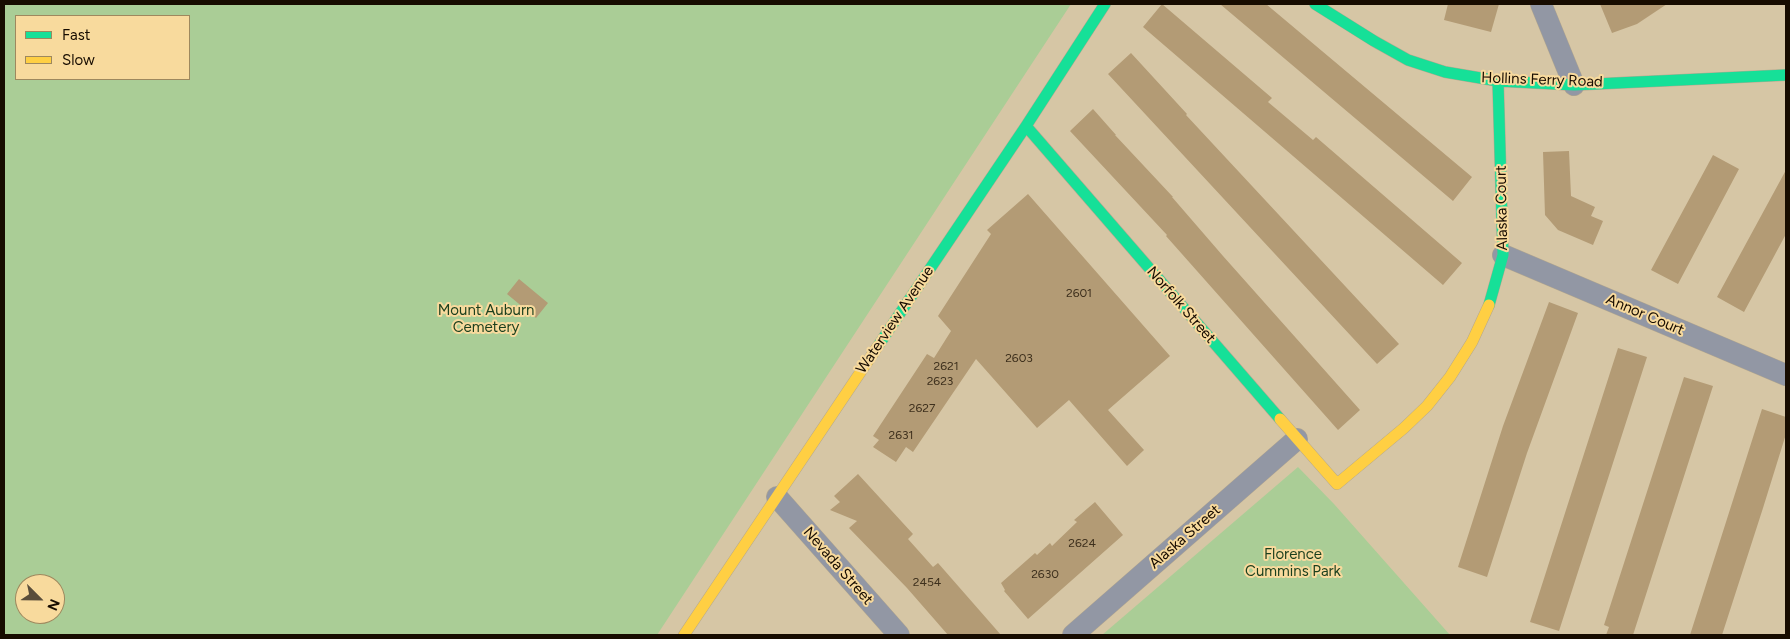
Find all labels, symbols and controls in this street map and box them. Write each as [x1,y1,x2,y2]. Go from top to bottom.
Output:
legend [15,15,190,80]
text: Fast [62,26,90,44]
text: Slow [62,51,95,69]
street label: Hollins Ferry Road [1481,69,1603,91]
street label: Alaska Court [1492,165,1512,251]
street label: Waterview Avenue [852,263,938,377]
street label: Norfolk Street [1143,263,1219,347]
house number: 2601 [1066,286,1092,300]
street label: Annor Court [1603,291,1687,339]
park label: Mount Auburn Cemetery [438,302,534,337]
house number: 2603 [1005,351,1033,365]
house number: 2621 [933,359,959,373]
house number: 2623 [927,374,953,388]
house number: 2627 [909,401,935,415]
house number: 2631 [889,428,913,442]
street label: Alaska Street [1146,501,1224,573]
street label: Nevada Street [799,523,877,609]
house number: 2624 [1068,536,1096,550]
park label: Florence Cummins Park [1245,546,1341,581]
house number: 2630 [1031,567,1059,581]
north arrow [15,574,65,624]
house number: 2454 [913,575,941,589]
text: N [43,596,63,613]

